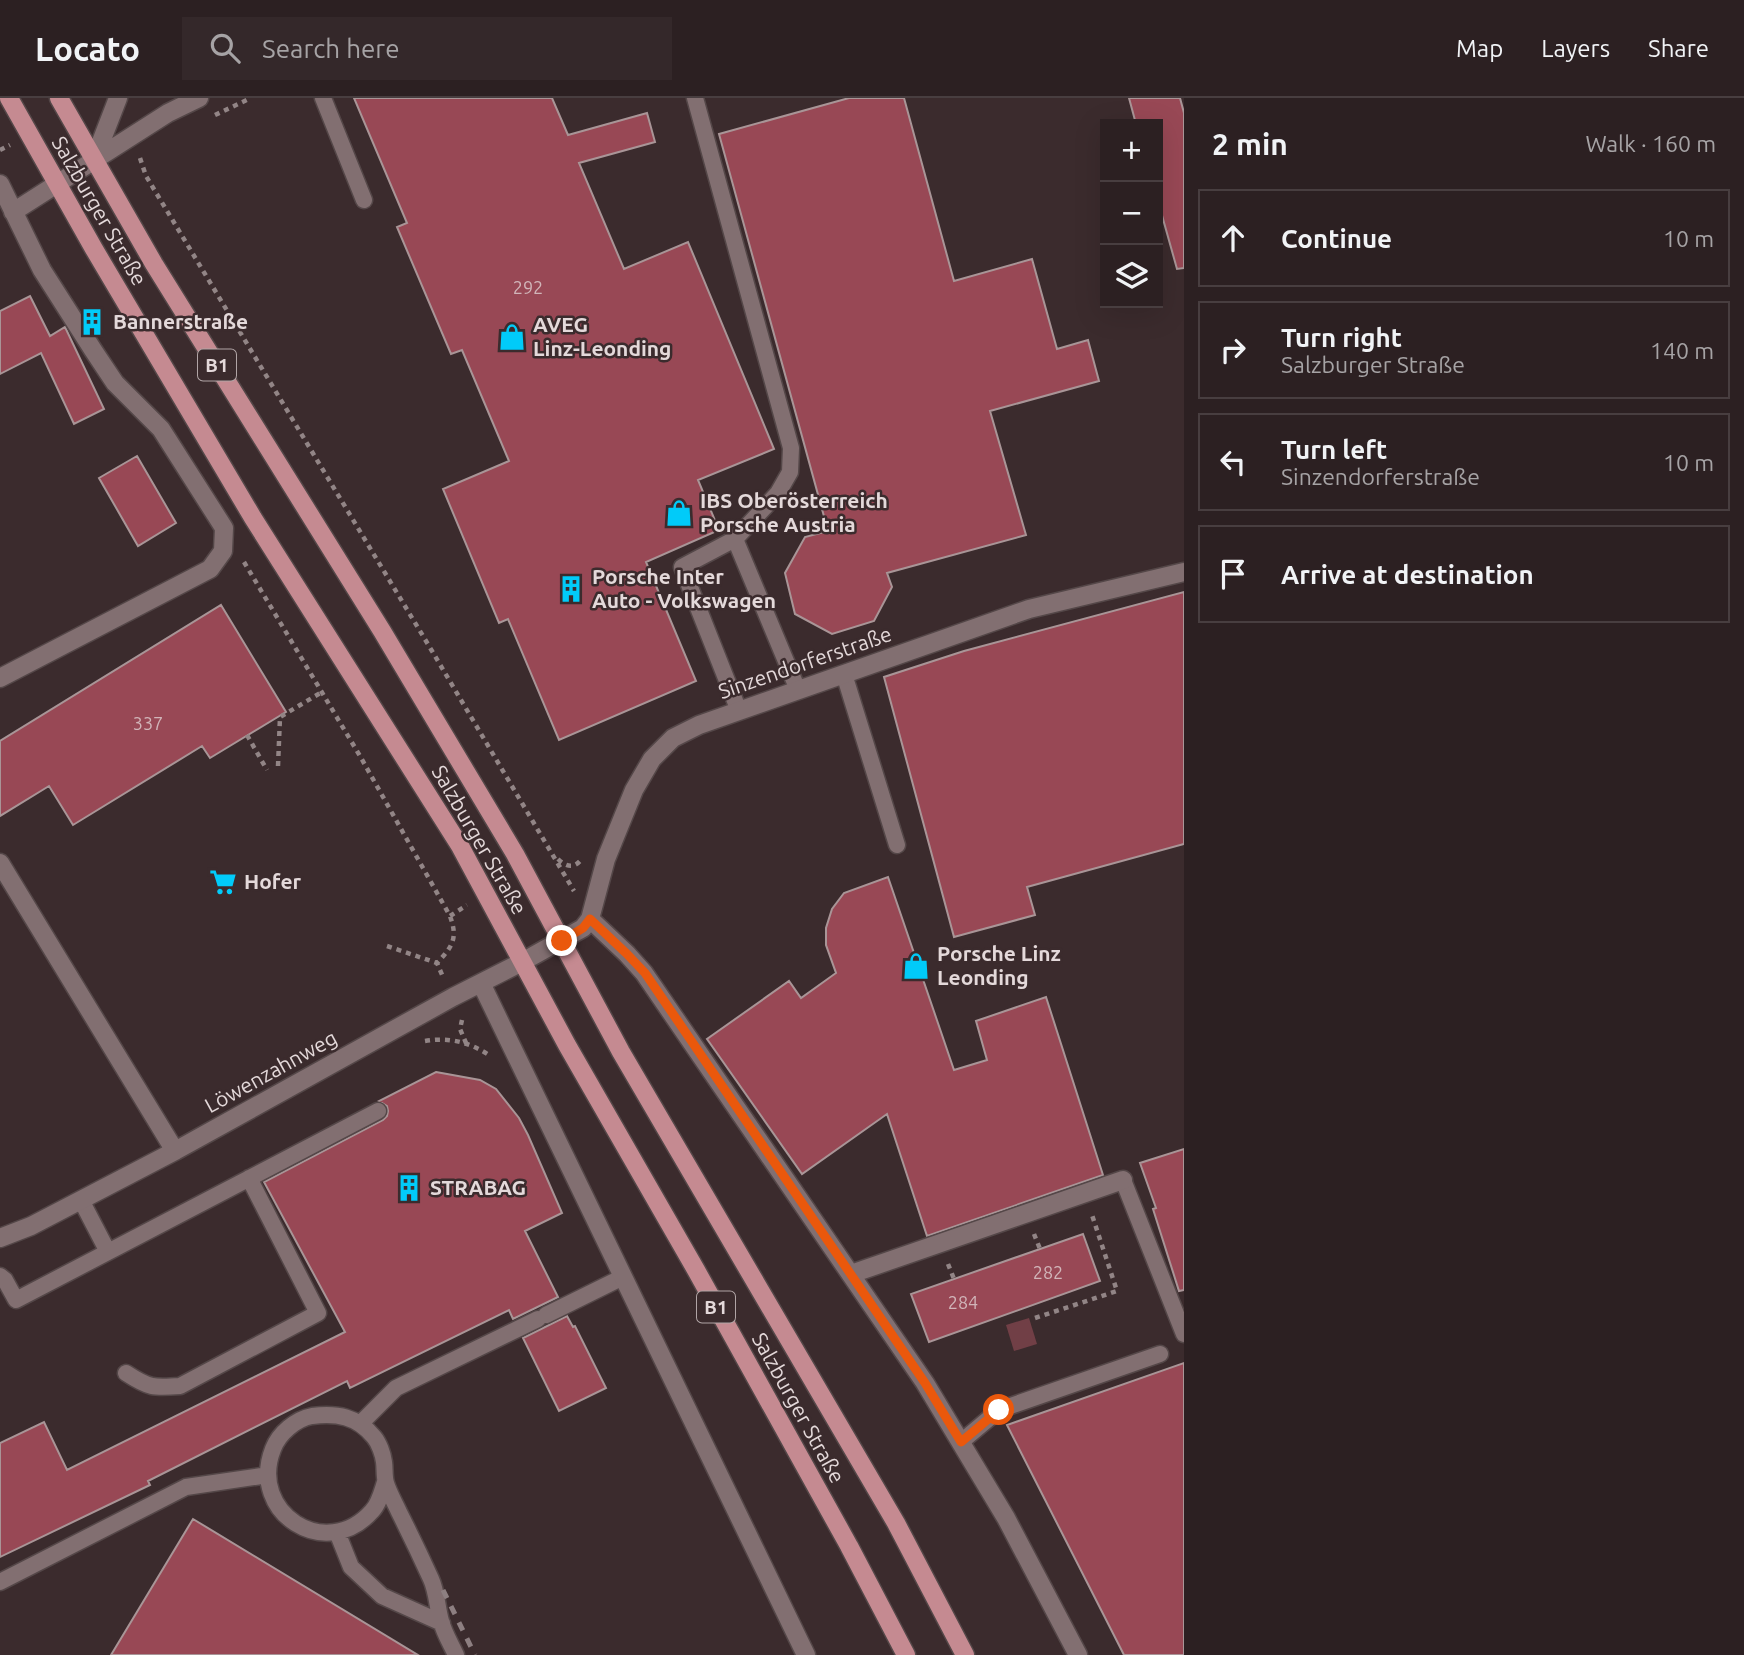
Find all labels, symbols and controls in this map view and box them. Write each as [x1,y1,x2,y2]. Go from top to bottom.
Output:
search box [182,17,672,80]
icon: search [206,29,244,67]
text: Locato [35,30,140,67]
text: Search here [262,34,400,63]
text: Map [1456,35,1503,62]
text: Layers [1541,35,1610,62]
text: Share [1648,35,1709,62]
map controls [1100,119,1163,308]
button: + [1100,119,1163,182]
text: 2 min [1212,127,1288,161]
text: Walk · 160 m [1585,131,1716,156]
street label: Salzburger Straße [47,132,152,289]
button: − [1100,182,1163,245]
icon: ahead [1214,219,1252,257]
text: Continue [1281,224,1392,253]
text: 10 m [1663,226,1714,251]
button: layers [1100,245,1163,308]
house number: 292 [513,277,543,297]
building icon: Bannerstraße [77,307,107,337]
place label: Bannerstraße [113,309,248,333]
place label: AVEG Linz-Leonding [533,312,671,360]
shop icon: AVEG Linz-Leonding [497,322,527,352]
text: Turn right [1281,323,1402,352]
icon: right [1214,331,1252,369]
text: 140 m [1650,338,1714,363]
road number: B1 [198,350,236,380]
text: Salzburger Straße [1281,352,1465,377]
text: Turn left [1281,435,1387,464]
icon: left [1214,443,1252,481]
text: 10 m [1663,450,1714,475]
text: Sinzendorferstraße [1281,464,1480,489]
place label: IBS Oberösterreich Porsche Austria [700,488,888,536]
shop icon: IBS Oberösterreich Porsche Austria [664,498,694,528]
icon: arrive [1214,555,1252,593]
text: Arrive at destination [1281,560,1534,589]
place label: Porsche Inter Auto - Volkswagen [592,564,776,612]
building icon: Porsche Inter Auto - Volkswagen [556,574,586,604]
street label: Sinzendorferstraße [715,621,894,703]
house number: 337 [133,713,163,733]
street label: Salzburger Straße [427,761,532,918]
supermarket icon: Hofer [208,867,238,897]
place label: Hofer [244,869,301,893]
route end [546,925,577,956]
place label: Porsche Linz Leonding [937,941,1061,989]
shop icon: Porsche Linz Leonding [901,951,931,981]
street label: Löwenzahnweg [200,1025,341,1117]
building icon: STRABAG [394,1173,424,1203]
place label: STRABAG [430,1175,526,1199]
house number: 282 [1033,1262,1063,1282]
road number: B1 [697,1292,735,1322]
house number: 284 [948,1292,978,1312]
street label: Salzburger Straße [748,1328,850,1487]
route start [983,1394,1014,1425]

